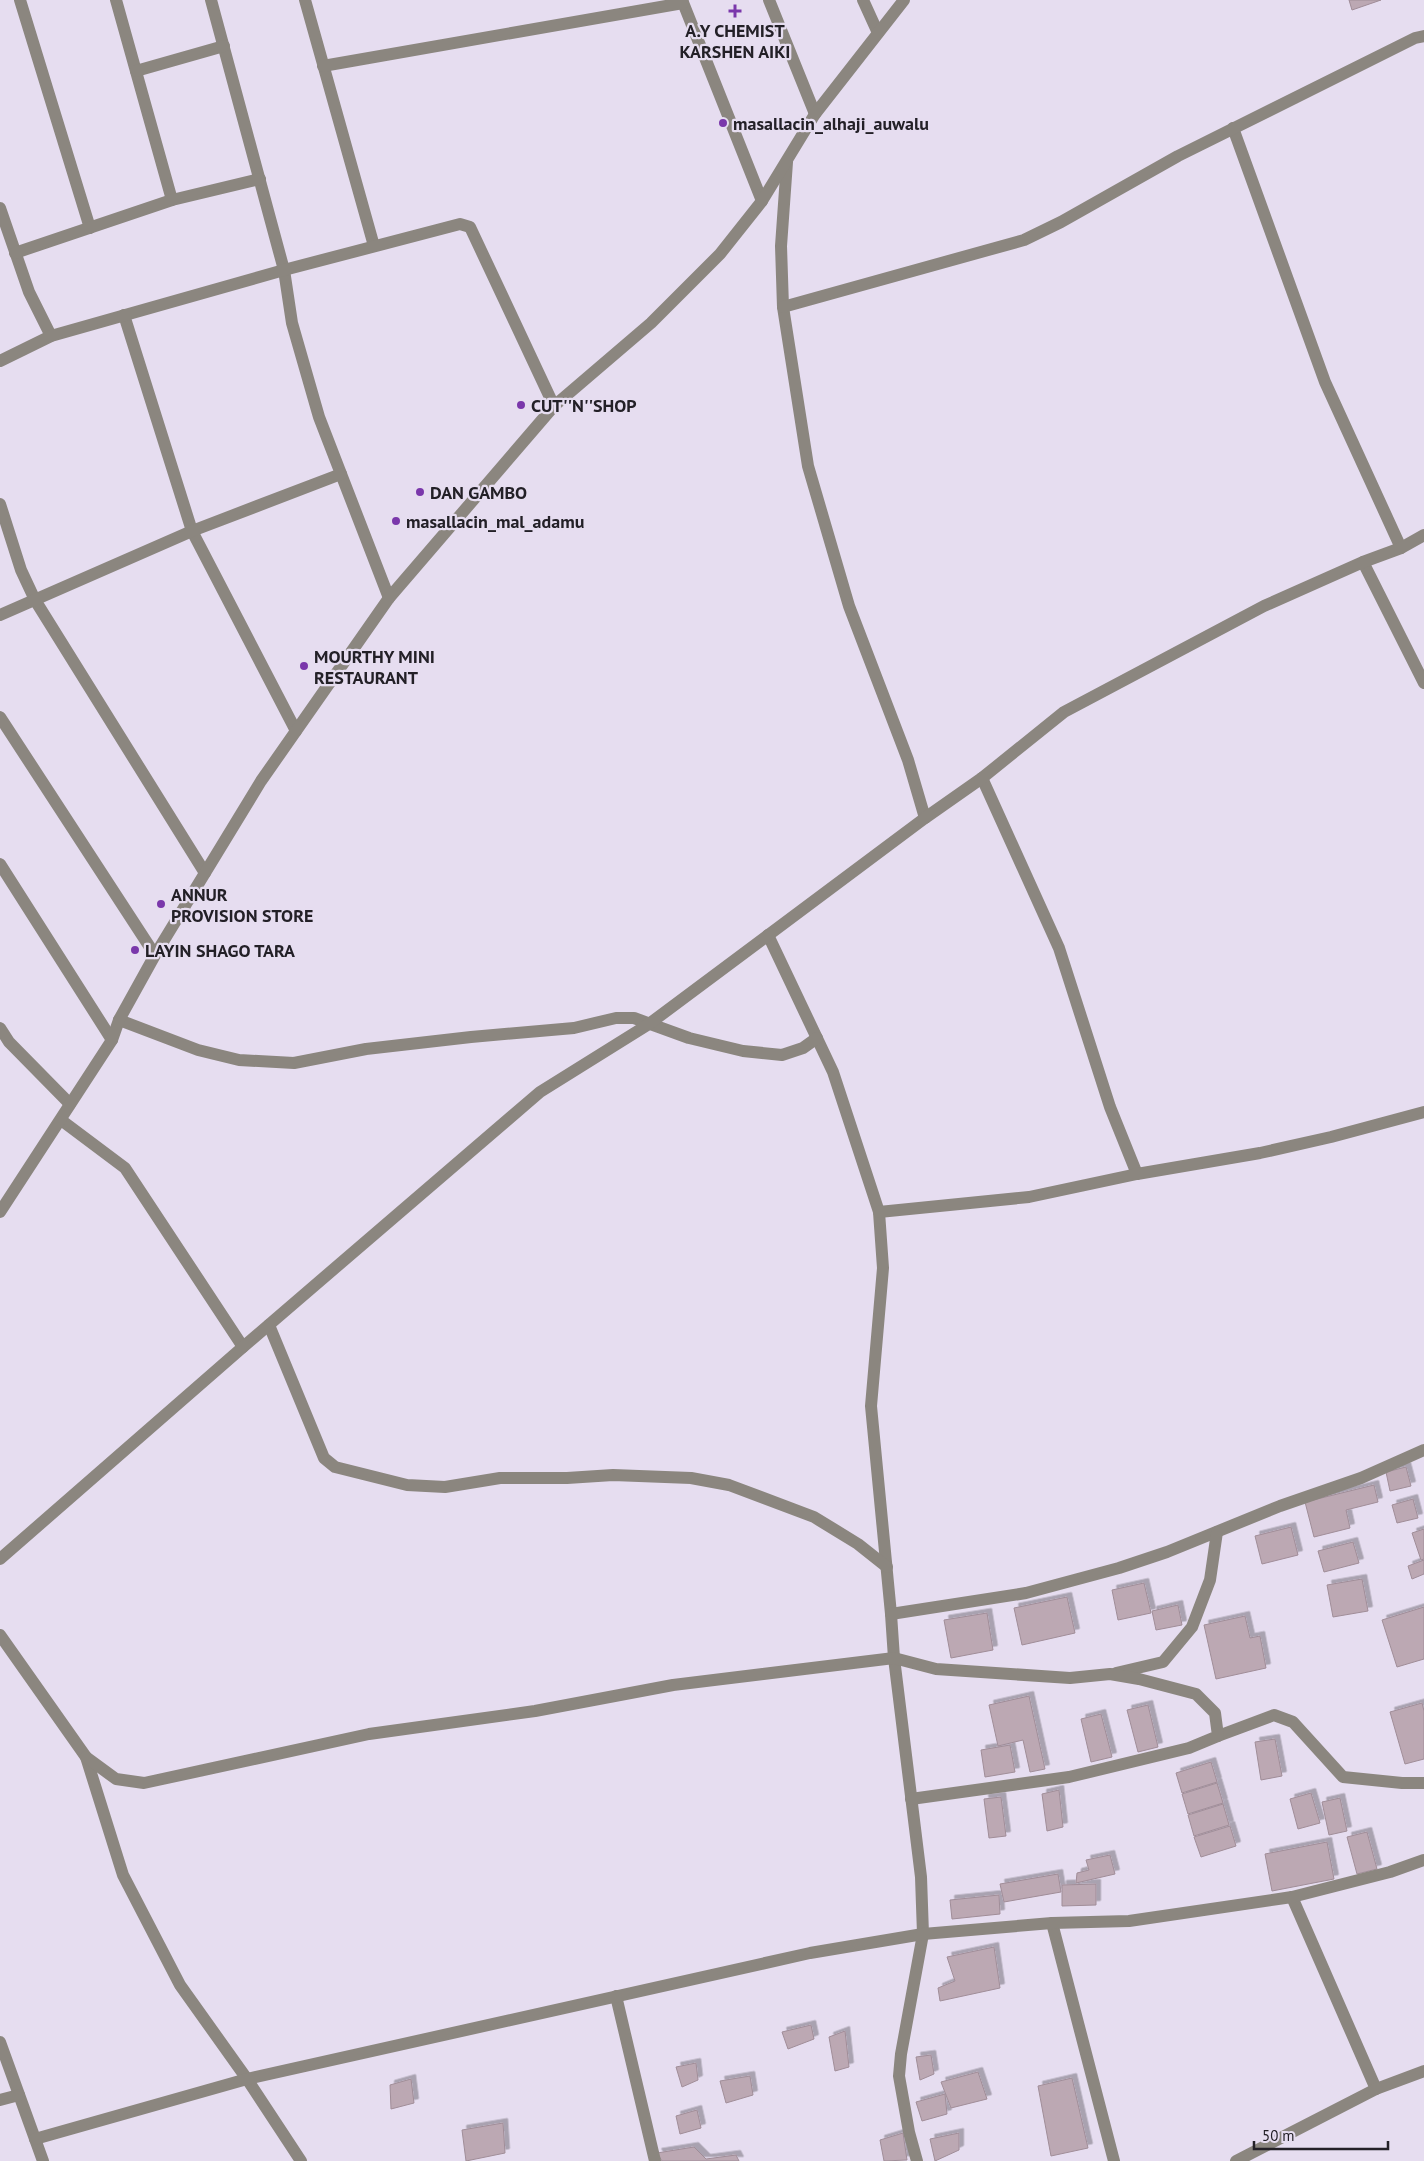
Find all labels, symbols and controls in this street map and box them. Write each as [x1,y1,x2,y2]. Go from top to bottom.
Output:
marker: A.Y CHEMIST KARSHEN AIKI [729,5,741,17]
place label: A.Y CHEMIST KARSHEN AIKI [680,19,790,63]
place label: masallacin_alhaji_auwalu [733,112,929,135]
marker: masallacin_alhaji_auwalu [717,117,729,129]
place label: CUT''N''SHOP [531,394,637,417]
marker: CUT''N''SHOP [515,399,527,411]
place label: DAN GAMBO [430,481,527,504]
marker: DAN GAMBO [414,486,426,498]
place label: masallacin_mal_adamu [406,510,584,533]
marker: masallacin_mal_adamu [390,515,402,527]
place label: MOURTHY MINI RESTAURANT [314,645,435,689]
marker: MOURTHY MINI RESTAURANT [298,660,310,672]
place label: ANNUR PROVISION STORE [171,883,313,927]
marker: ANNUR PROVISION STORE [155,898,167,910]
place label: LAYIN SHAGO TARA [145,939,295,962]
marker: LAYIN SHAGO TARA [129,944,141,956]
scale bar [1254,2118,1388,2150]
text: 50 m [1262,2126,1295,2145]

